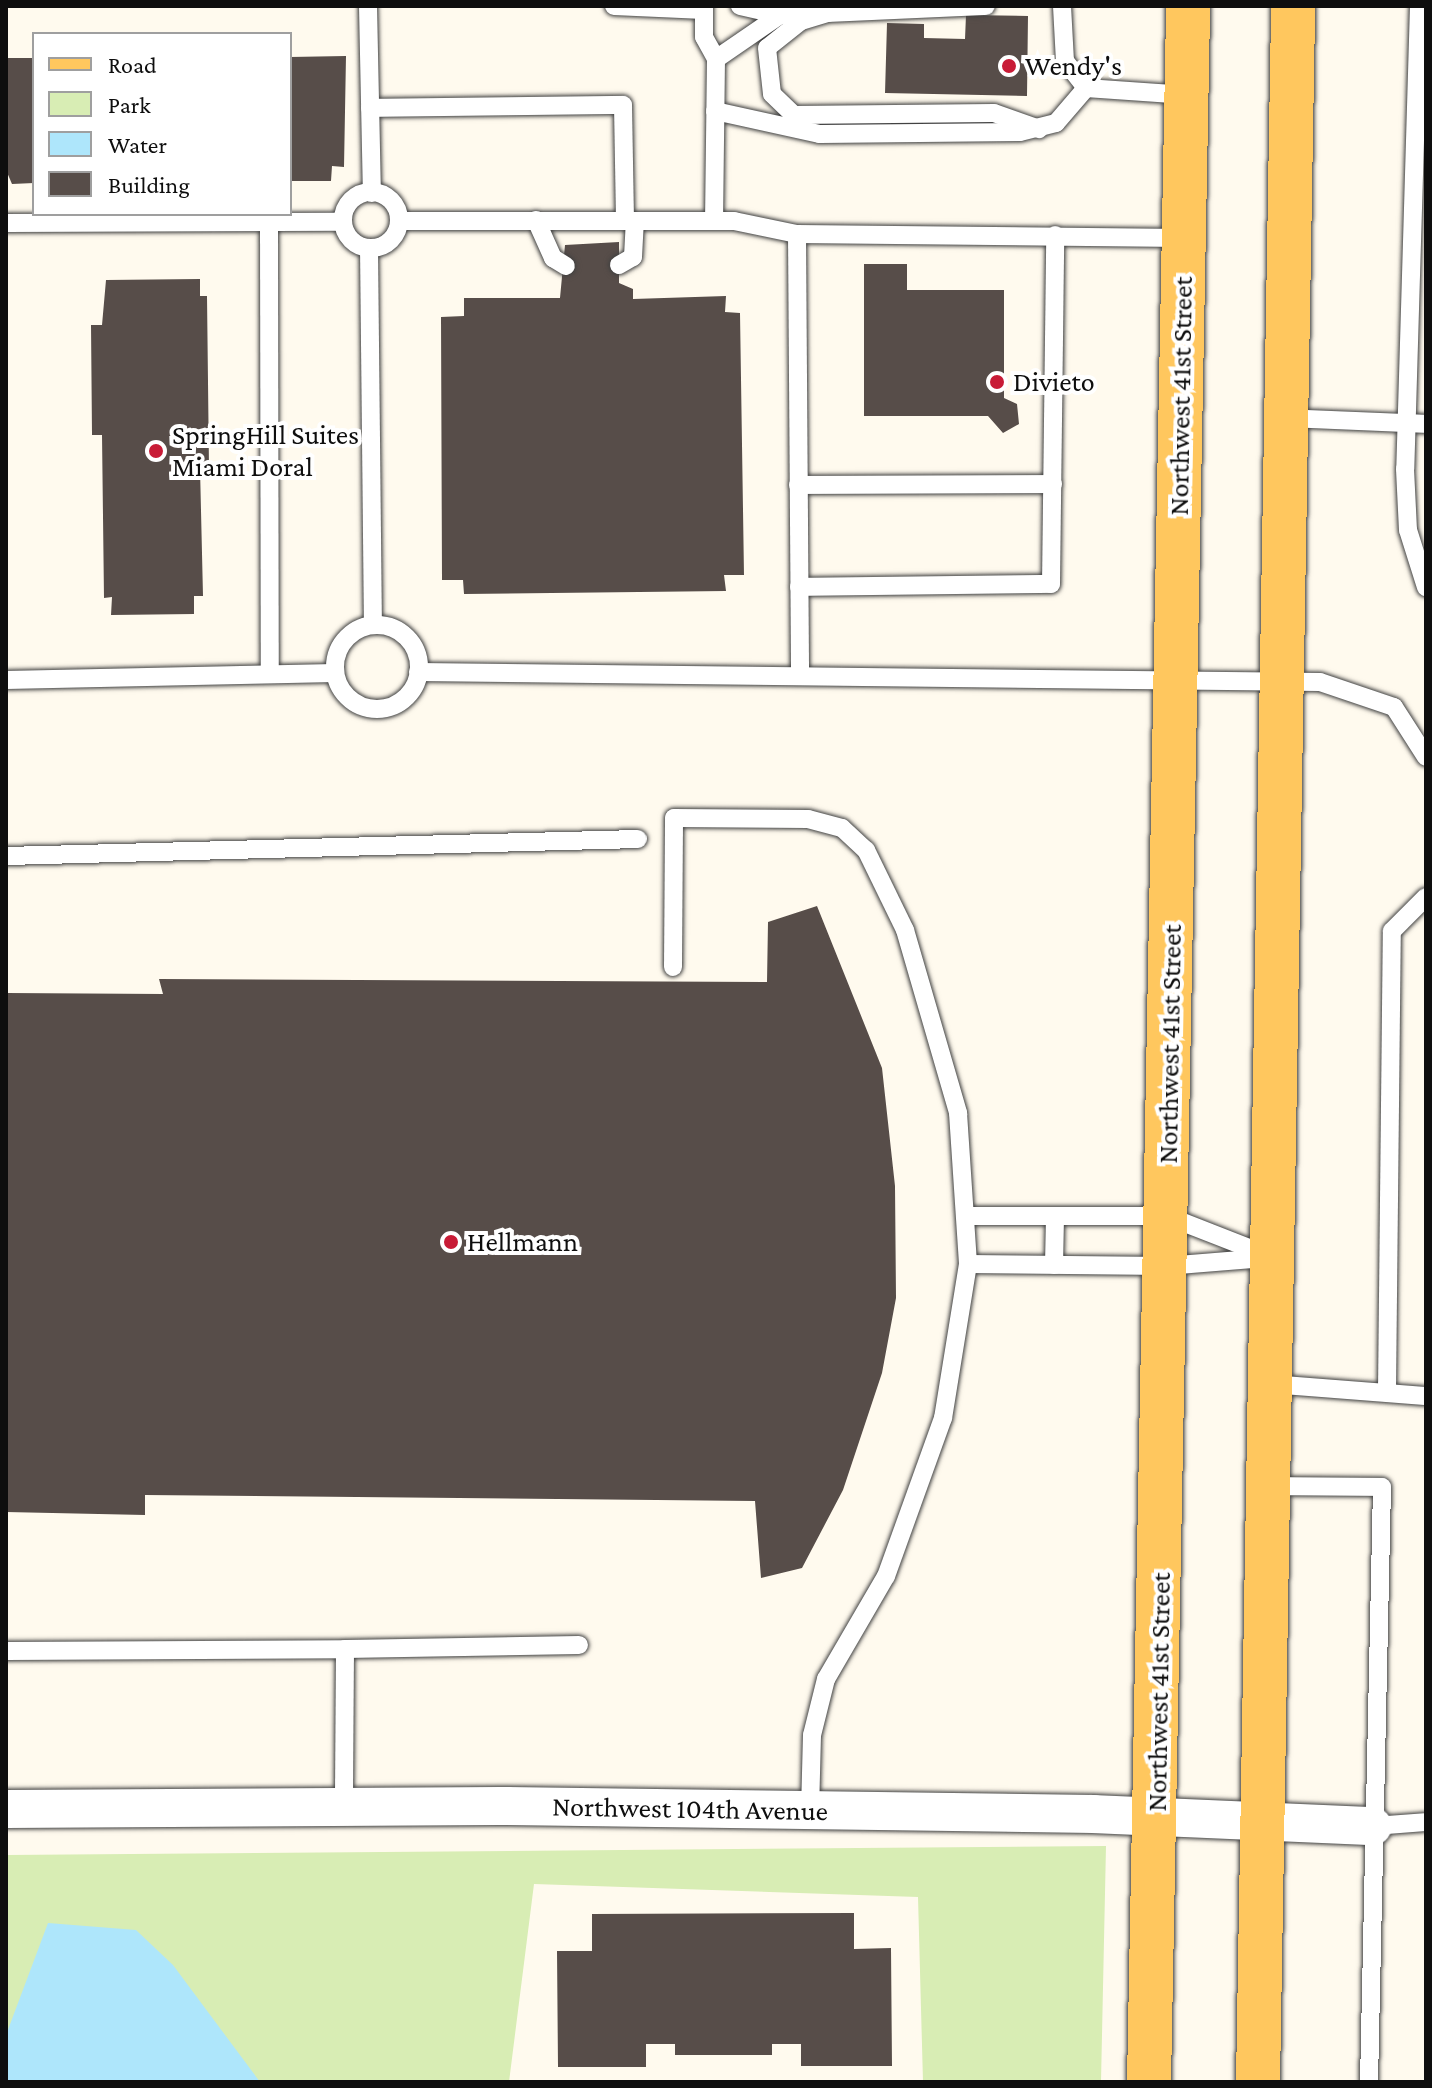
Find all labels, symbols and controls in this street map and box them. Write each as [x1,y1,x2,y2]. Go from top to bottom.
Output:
legend [32,32,292,216]
place label: Wendy's [1025,49,1122,83]
text: Road [108,51,157,78]
marker: Wendy's [1000,57,1018,75]
text: Park [108,91,151,118]
text: Water [108,131,167,158]
text: Building [108,171,190,198]
street label: Northwest 41st Street [1162,276,1200,516]
place label: Divieto [1013,365,1095,399]
marker: Divieto [988,373,1006,391]
place label: SpringHill Suites Miami Doral [172,418,359,484]
marker: SpringHill Suites Miami Doral [147,442,165,460]
street label: Northwest 41st Street [1151,924,1189,1164]
place label: Hellmann [467,1225,578,1259]
marker: Hellmann [442,1233,460,1251]
street label: Northwest 41st Street [1140,1572,1178,1812]
street label: Northwest 104th Avenue [552,1790,828,1828]

